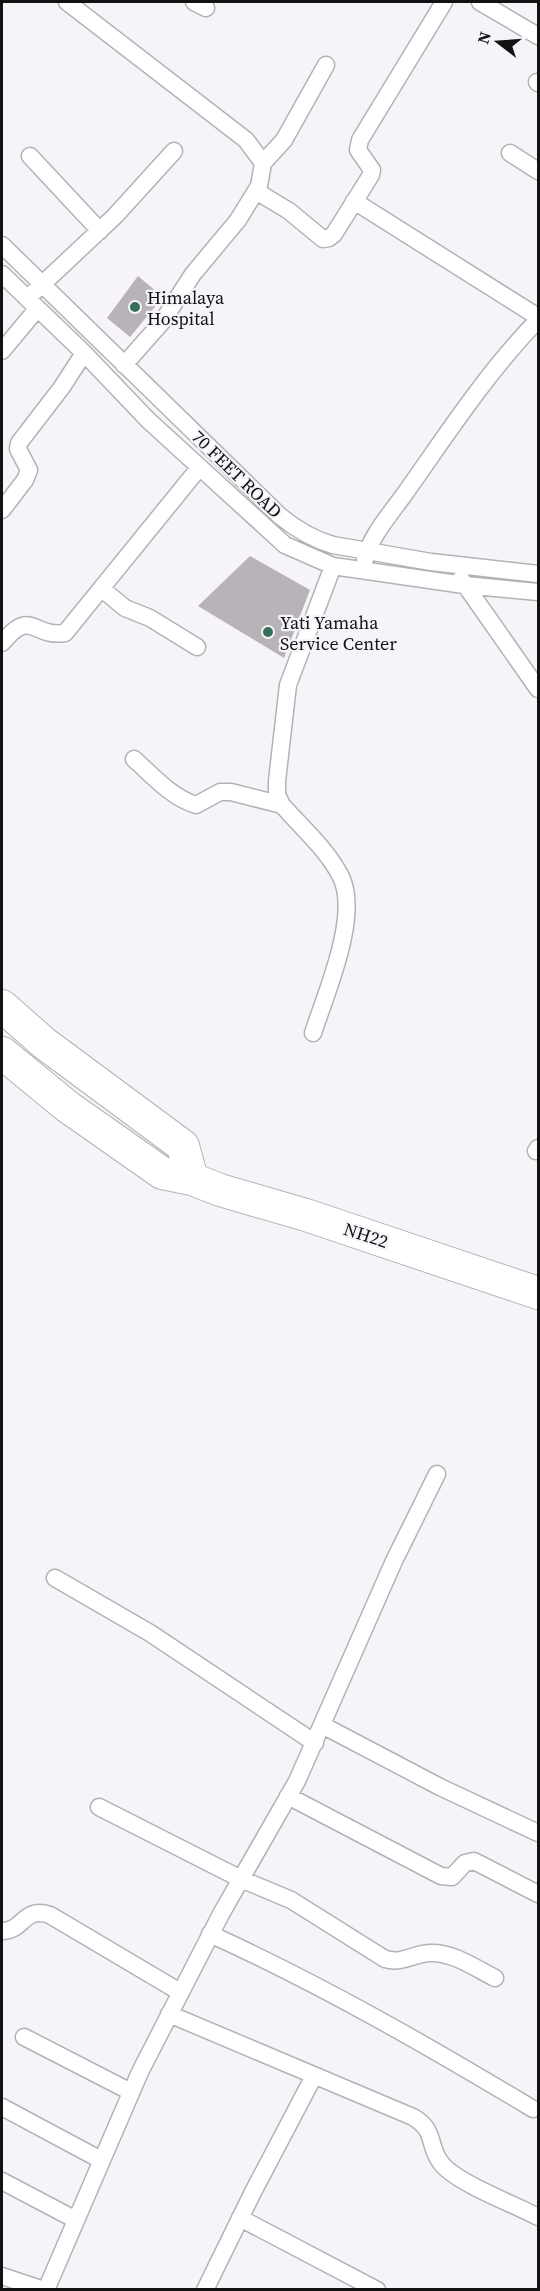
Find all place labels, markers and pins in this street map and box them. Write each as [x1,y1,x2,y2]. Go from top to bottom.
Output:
place label: Himalaya Hospital [147,285,225,331]
marker: Himalaya Hospital [128,300,142,314]
place label: Yati Yamaha Service Center [280,610,397,656]
marker: Yati Yamaha Service Center [261,625,275,639]

